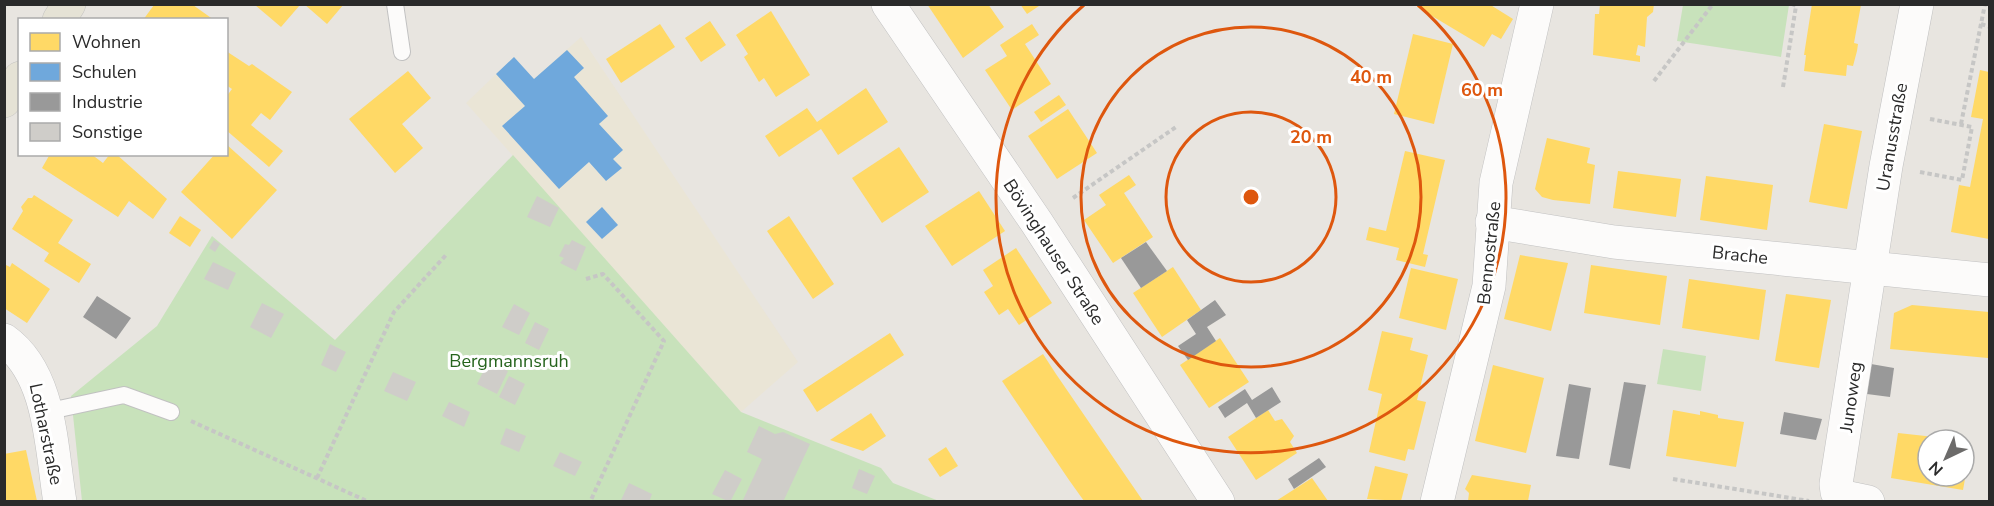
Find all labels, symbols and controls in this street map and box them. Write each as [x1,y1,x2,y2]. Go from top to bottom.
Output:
legend [18,18,228,156]
text: Wohnen [72,30,141,54]
text: Schulen [72,60,137,84]
text: 40 m [1350,65,1392,89]
text: 60 m [1461,78,1503,102]
street label: Uranusstraße [1871,81,1913,193]
text: Industrie [72,90,143,114]
text: Sonstige [72,120,142,144]
text: 20 m [1290,125,1332,149]
street label: Bövinghauser Straße [998,174,1110,330]
centre of rings [1241,187,1261,207]
street label: Bennostraße [1472,200,1506,306]
street label: Brache [1711,240,1769,270]
park label: Bergmannsruh [449,349,569,373]
street label: Junoweg [1834,360,1868,435]
street label: Lotharstraße [24,381,68,487]
north arrow [1916,428,1976,488]
text: N [1924,456,1948,480]

